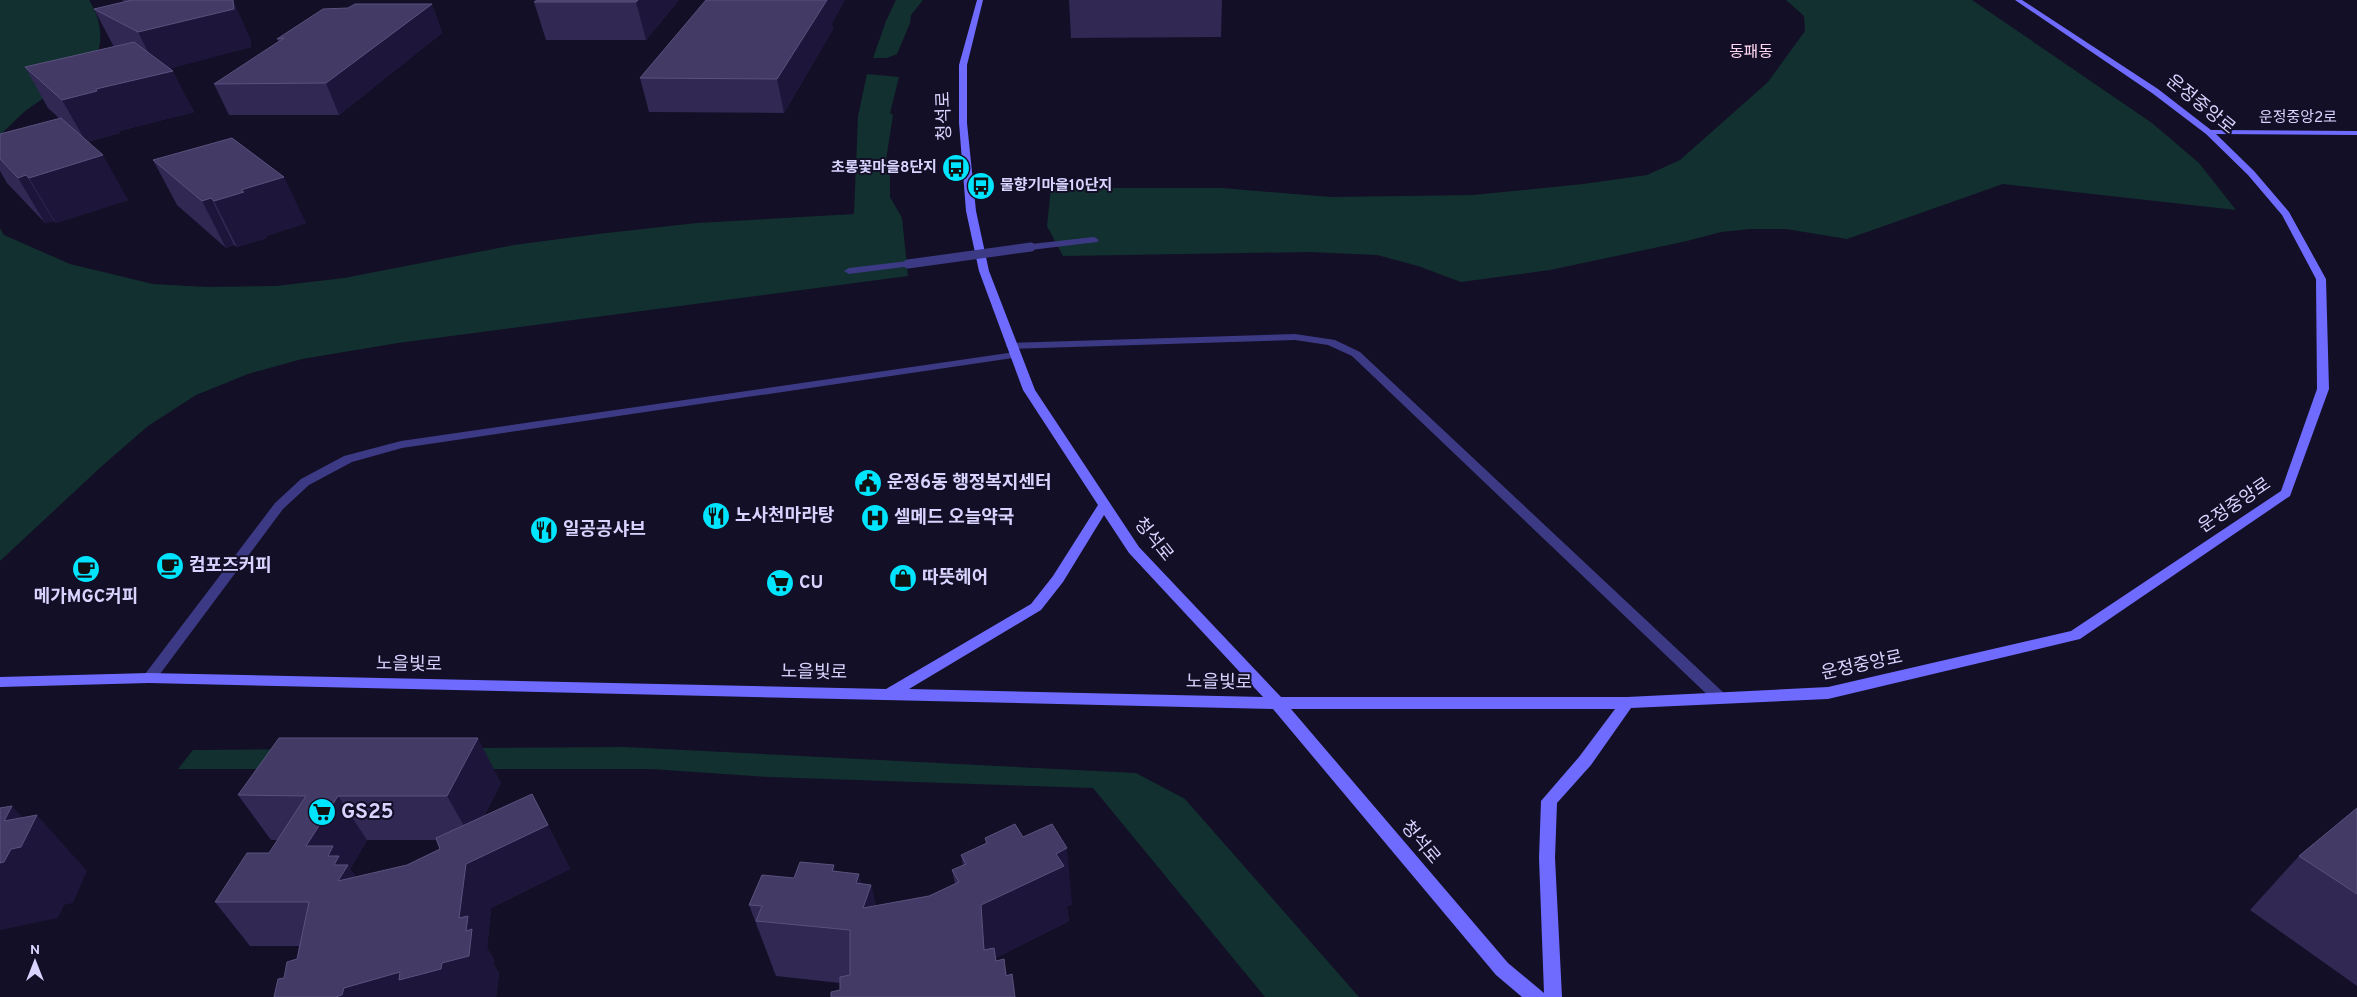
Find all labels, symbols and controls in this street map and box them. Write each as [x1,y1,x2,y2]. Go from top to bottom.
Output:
district label: 동패동 [1729,43,1773,63]
street label: 운정중앙로 [2161,70,2239,140]
street label: 청석로 [933,91,957,141]
street label: 운정중앙2로 [2259,109,2337,128]
bus stop icon: 초롱꽃마을8단지 [941,153,971,183]
place label: 초롱꽃마을8단지 [831,159,937,178]
bus stop icon: 물향기마을10단지 [966,171,996,201]
place label: 물향기마을10단지 [1000,176,1112,196]
public building icon: 운정6동 행정복지센터 [853,468,883,498]
place label: 운정6동 행정복지센터 [887,472,1052,495]
street label: 운정중앙로 [2194,473,2276,539]
restaurant icon: 노사천마라탕 [701,501,731,531]
hospital icon: 셀메드 오늘약국 [860,503,890,533]
place label: 노사천마라탕 [735,505,835,528]
place label: 셀메드 오늘약국 [894,507,1014,530]
street label: 청석로 [1128,513,1178,567]
restaurant icon: 일공공샤브 [529,515,559,545]
place label: 일공공샤브 [563,519,646,542]
cafe icon: 컴포즈커피 [155,551,185,581]
cafe icon: 메가MGC커피 [71,554,101,584]
place label: 컴포즈커피 [189,555,272,578]
shop icon: 따뜻헤어 [888,563,918,593]
place label: 따뜻헤어 [922,567,988,590]
supermarket icon: CU [765,568,795,598]
place label: CU [799,572,823,595]
place label: 메가MGC커피 [34,586,138,609]
street label: 운정중앙로 [1819,646,1905,686]
street label: 노을빛로 [376,653,442,677]
street label: 노을빛로 [781,661,847,685]
street label: 노을빛로 [1186,671,1252,695]
supermarket icon: GS25 [307,797,337,827]
place label: GS25 [341,799,394,826]
street label: 청석로 [1395,817,1445,869]
north arrow [10,937,60,987]
text: N [30,942,40,959]

